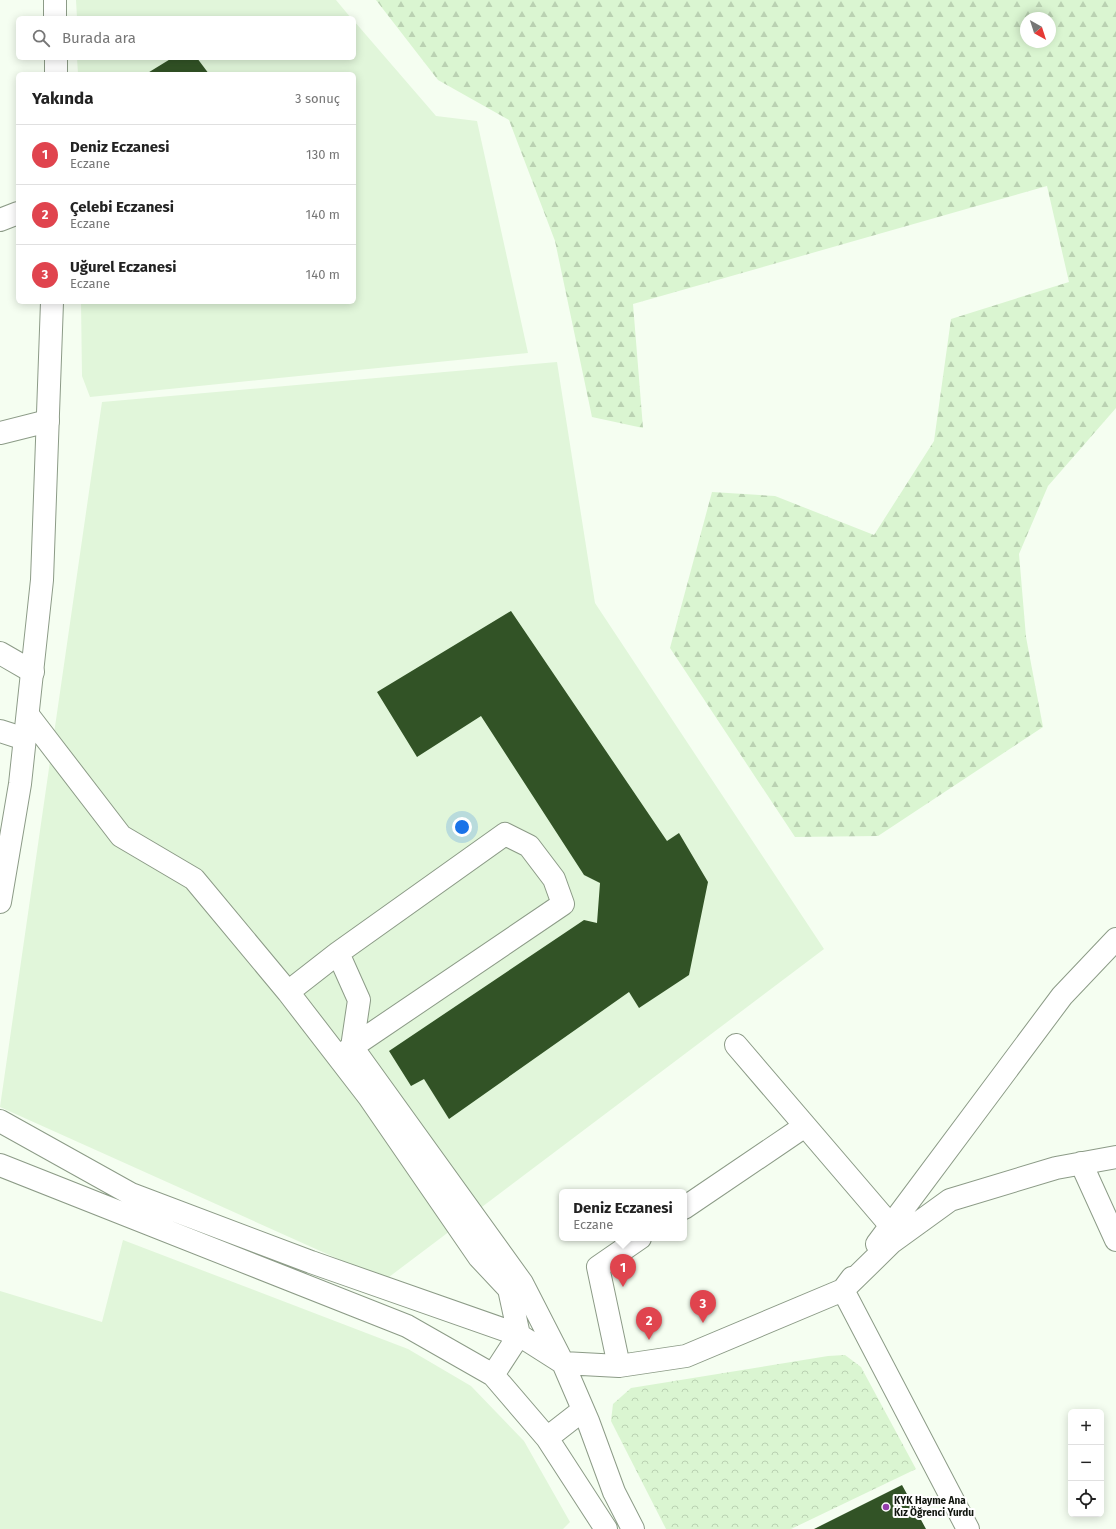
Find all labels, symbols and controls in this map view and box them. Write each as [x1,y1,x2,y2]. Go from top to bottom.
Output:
north arrow [1020,12,1056,48]
search box [16,16,356,60]
icon: search [30,27,52,49]
text: Burada ara [62,29,136,47]
text: Yakında [32,88,93,109]
text: 3 sonuç [295,91,340,106]
text: Deniz Eczanesi [70,138,169,156]
text: 1 [42,147,48,162]
text: 130 m [306,147,340,162]
text: Eczane [70,156,110,171]
text: Çelebi Eczanesi [70,198,174,216]
text: 2 [42,207,48,222]
text: 140 m [306,207,340,222]
text: Eczane [70,216,110,231]
text: Uğurel Eczanesi [70,258,176,276]
text: 3 [42,267,48,282]
text: 140 m [306,267,340,282]
text: Eczane [70,276,110,291]
your location [452,817,472,837]
popup [559,1189,687,1241]
text: Deniz Eczanesi [573,1199,673,1217]
text: Eczane [573,1217,613,1232]
pin: 1 [610,1254,636,1287]
pin: 3 [690,1290,716,1323]
pin: 2 [636,1307,662,1340]
map controls [1068,1409,1104,1517]
button: + [1068,1409,1104,1445]
button: − [1068,1445,1104,1481]
button: locate [1068,1481,1104,1517]
place label: KYK Hayme Ana Kız Öğrenci Yurdu [894,1495,974,1519]
marker: KYK Hayme Ana Kız Öğrenci Yurdu [881,1502,891,1512]

